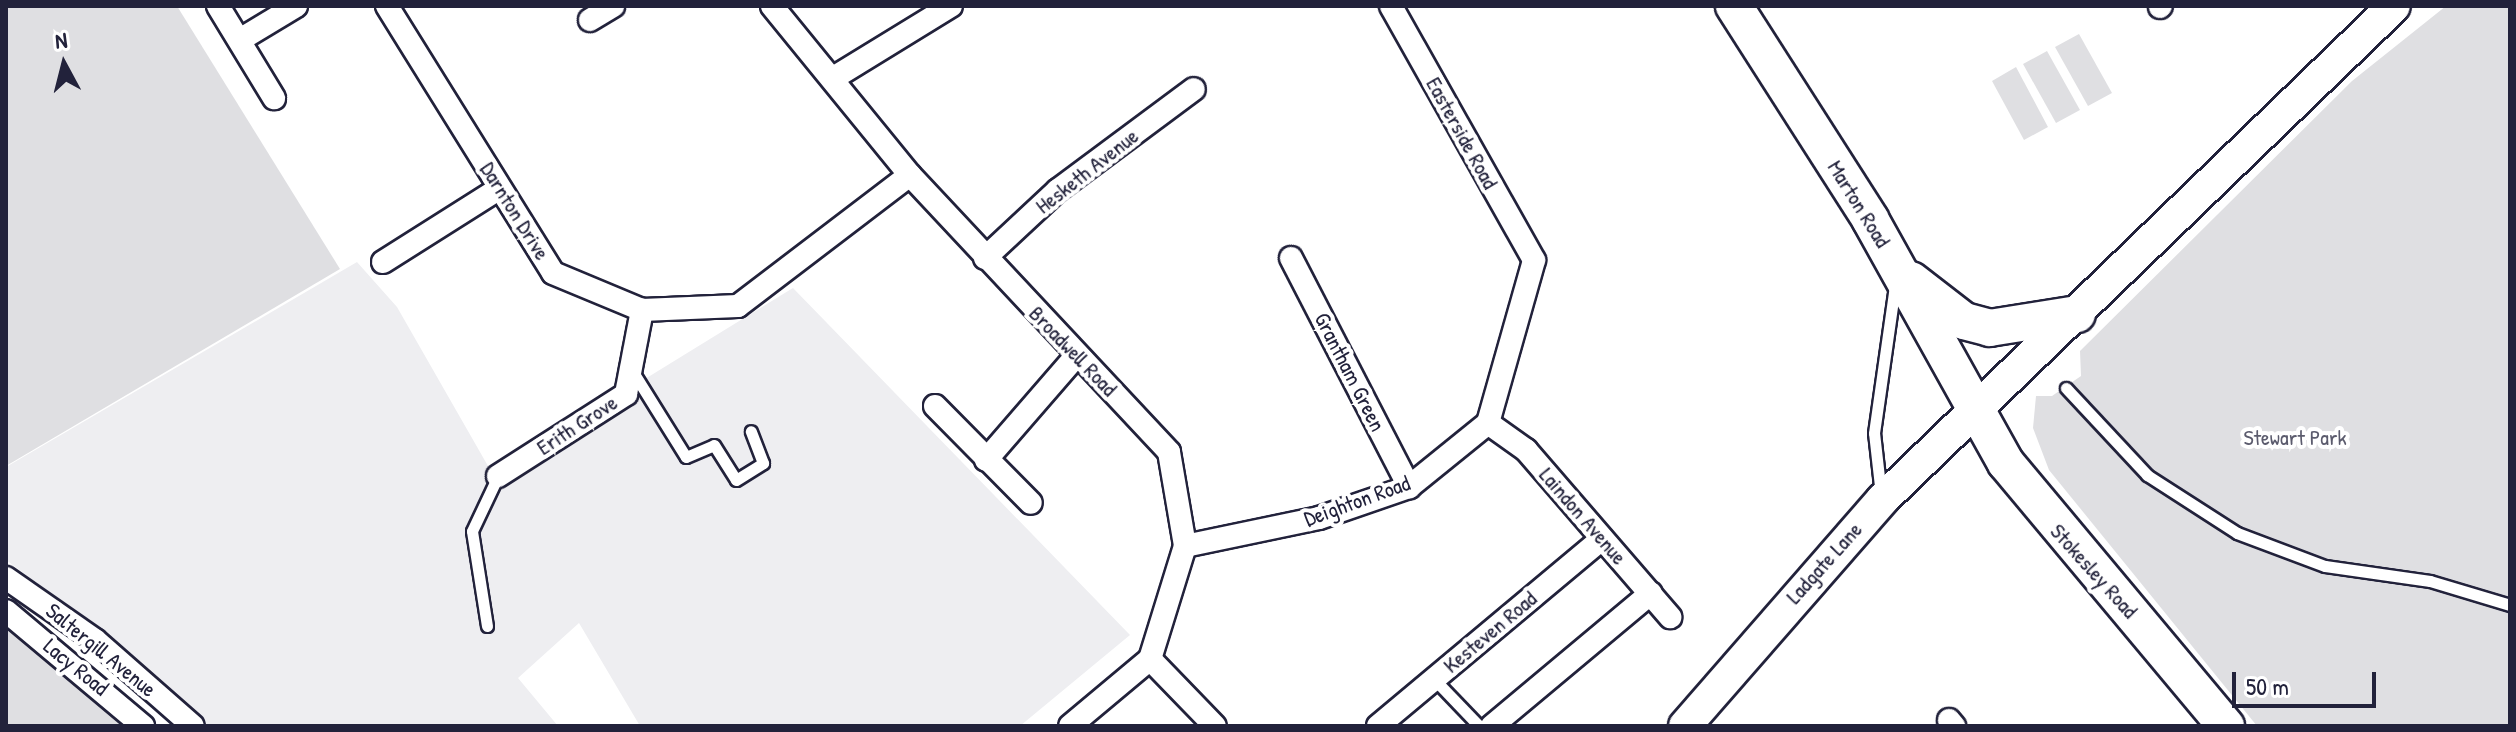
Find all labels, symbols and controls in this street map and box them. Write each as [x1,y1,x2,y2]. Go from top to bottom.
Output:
north arrow [24,24,104,104]
text: N [53,25,69,56]
street label: Easterside Road [1421,73,1503,193]
street label: Hesketh Avenue [1030,123,1144,219]
street label: Marton Road [1822,156,1896,252]
street label: Darnton Drive [475,157,555,265]
street label: Broadwell Road [1023,300,1123,402]
street label: Grantham Green [1309,308,1391,436]
street label: Erith Grove [532,389,622,461]
park label: Stewart Park [2243,425,2347,451]
street label: Laindon Avenue [1534,462,1632,570]
street label: Deighton Road [1300,470,1414,532]
street label: Ladgate Lane [1781,517,1867,609]
street label: Stokesley Road [2045,518,2143,624]
street label: Kesteven Road [1438,585,1542,679]
street label: Saltergill Avenue [40,597,162,703]
street label: Lacy Road [38,633,114,701]
scale bar [2236,656,2380,706]
text: 50 m [2246,670,2289,702]

